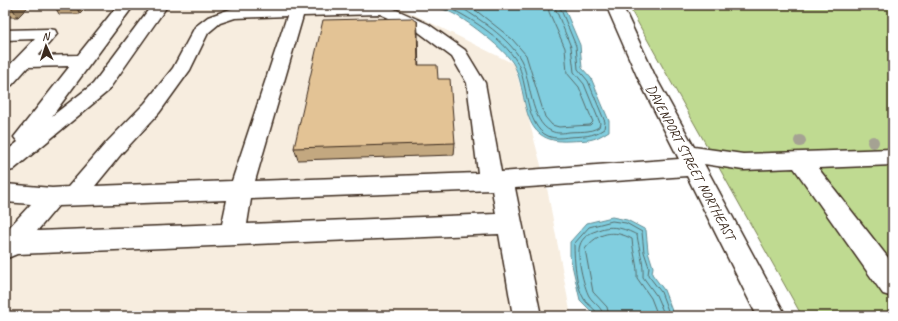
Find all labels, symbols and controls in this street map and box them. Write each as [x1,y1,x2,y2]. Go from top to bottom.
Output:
north arrow [26,26,66,66]
text: N [42,29,51,43]
street label: DAVENPORT STREET NORTHEAST [642,81,741,246]

